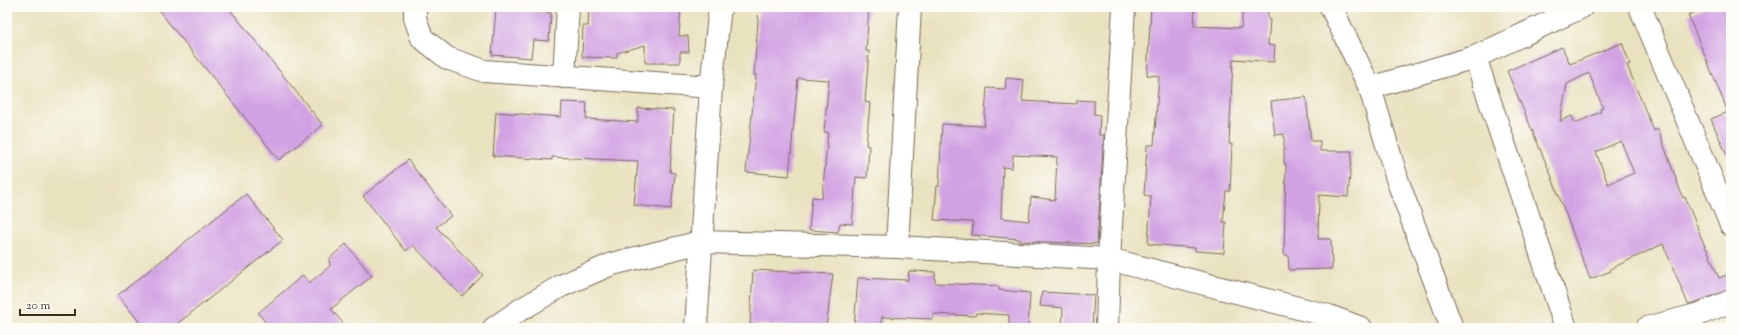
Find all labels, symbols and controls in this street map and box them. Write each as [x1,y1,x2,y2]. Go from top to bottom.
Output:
scale bar [20,291,75,317]
text: 20 m [26,297,51,315]

